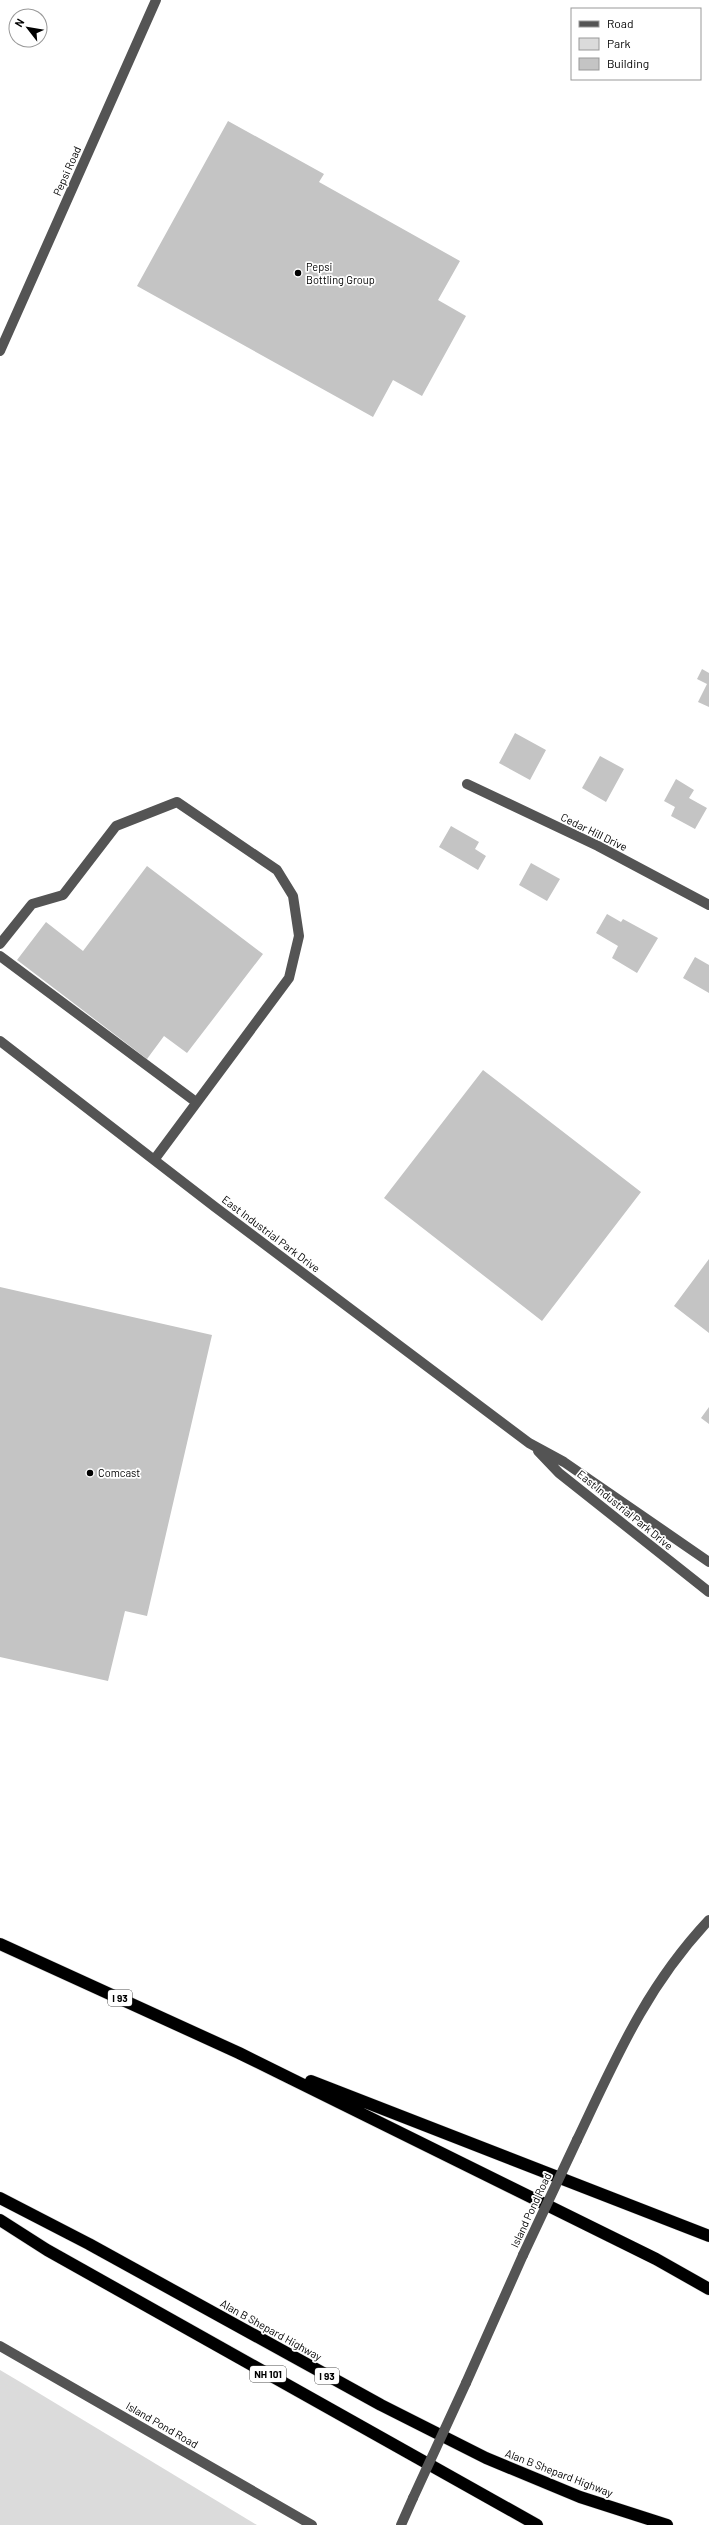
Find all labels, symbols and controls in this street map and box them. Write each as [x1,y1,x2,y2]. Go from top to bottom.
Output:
north arrow [8,8,48,48]
legend [571,8,701,80]
text: N [12,16,26,29]
text: Road [607,16,634,30]
text: Park [607,36,631,50]
text: Building [607,56,649,70]
street label: Pepsi Road [50,144,83,198]
place label: Pepsi Bottling Group [306,260,375,286]
marker: Pepsi Bottling Group [293,268,303,278]
street label: Cedar Hill Drive [559,810,630,853]
street label: East Industrial Park Drive [220,1193,323,1275]
place label: Comcast [98,1466,140,1479]
street label: East Industrial Park Drive [575,1467,676,1552]
marker: Comcast [85,1468,95,1478]
road number: I 93 [108,1990,132,2006]
street label: Island Pond Road [508,2170,554,2249]
street label: Alan B Shepard Highway [218,2296,324,2363]
road number: NH 101 [250,2366,286,2382]
road number: I 93 [315,2368,339,2384]
street label: Island Pond Road [124,2399,201,2450]
street label: Alan B Shepard Highway [504,2446,615,2499]

